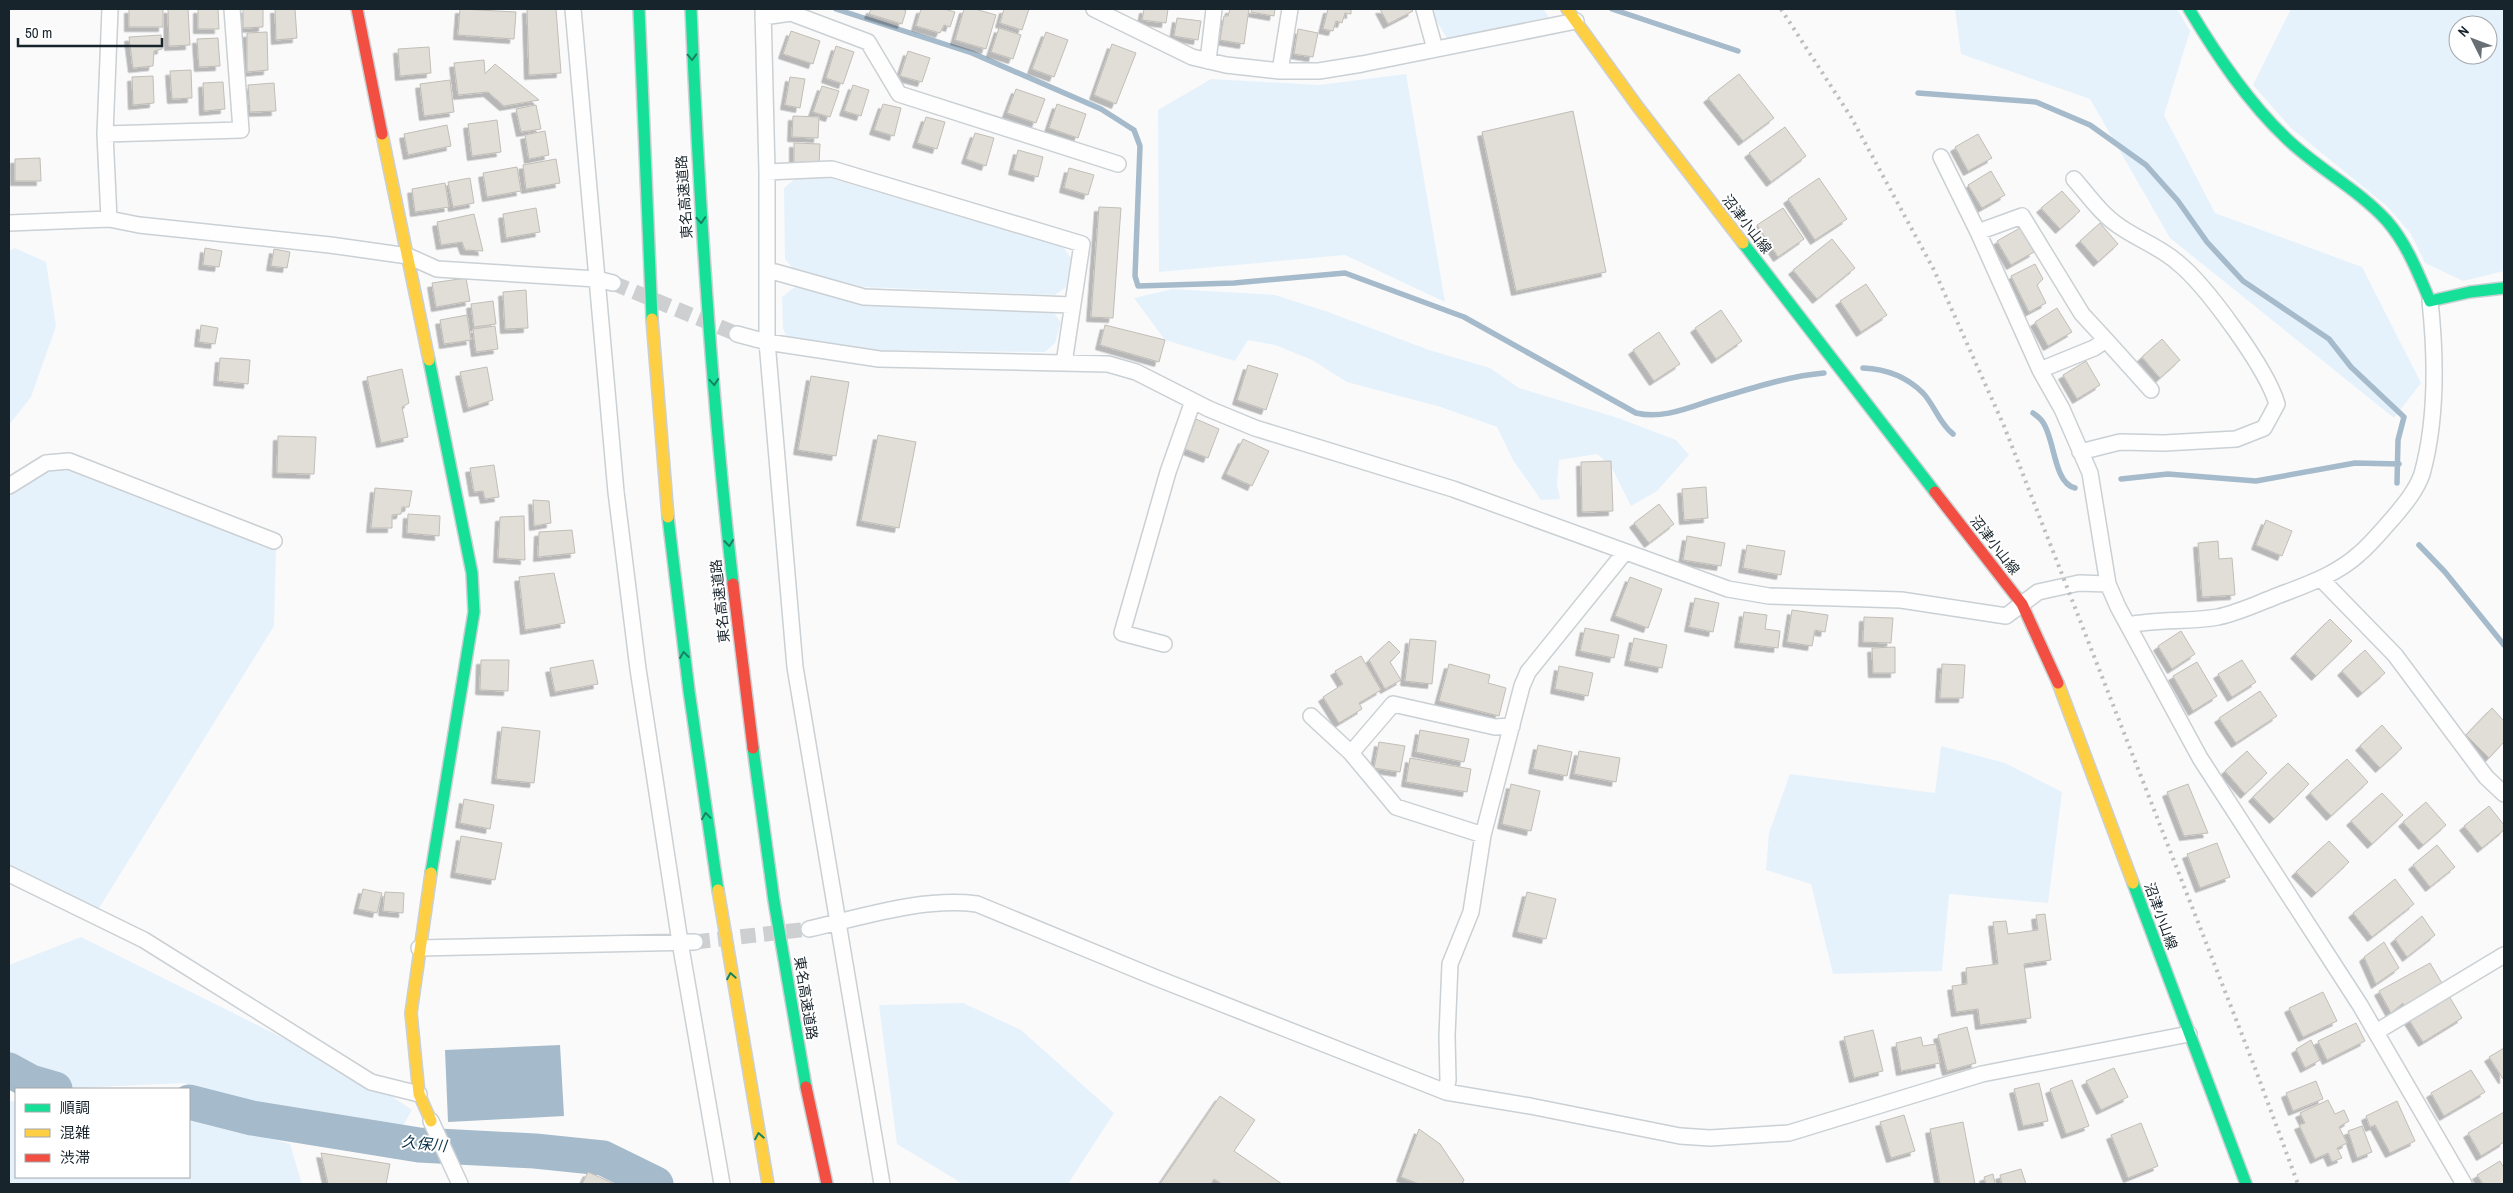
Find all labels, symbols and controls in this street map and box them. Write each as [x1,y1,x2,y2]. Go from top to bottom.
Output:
scale bar [18,15,161,47]
north arrow [2448,15,2498,65]
text: 50 m [25,22,52,43]
text: N [2454,22,2473,40]
one-way arrow [687,54,698,62]
street label: 東名高速道路 [672,154,696,240]
street label: 沼津小山線 [1718,191,1776,257]
one-way arrow [696,216,707,224]
one-way arrow [708,378,719,386]
street label: 沼津小山線 [1966,512,2024,578]
one-way arrow [723,540,734,548]
street label: 東名高速道路 [707,558,733,644]
one-way arrow [679,650,690,658]
one-way arrow [701,811,712,819]
street label: 沼津小山線 [2141,880,2181,952]
street label: 東名高速道路 [791,955,821,1041]
one-way arrow [727,972,737,981]
legend [15,1088,190,1178]
text: 順調 [60,1097,90,1118]
text: 混雑 [60,1122,90,1143]
water label: 久保川 [401,1131,450,1157]
one-way arrow [755,1132,765,1141]
text: 渋滞 [60,1147,90,1168]

